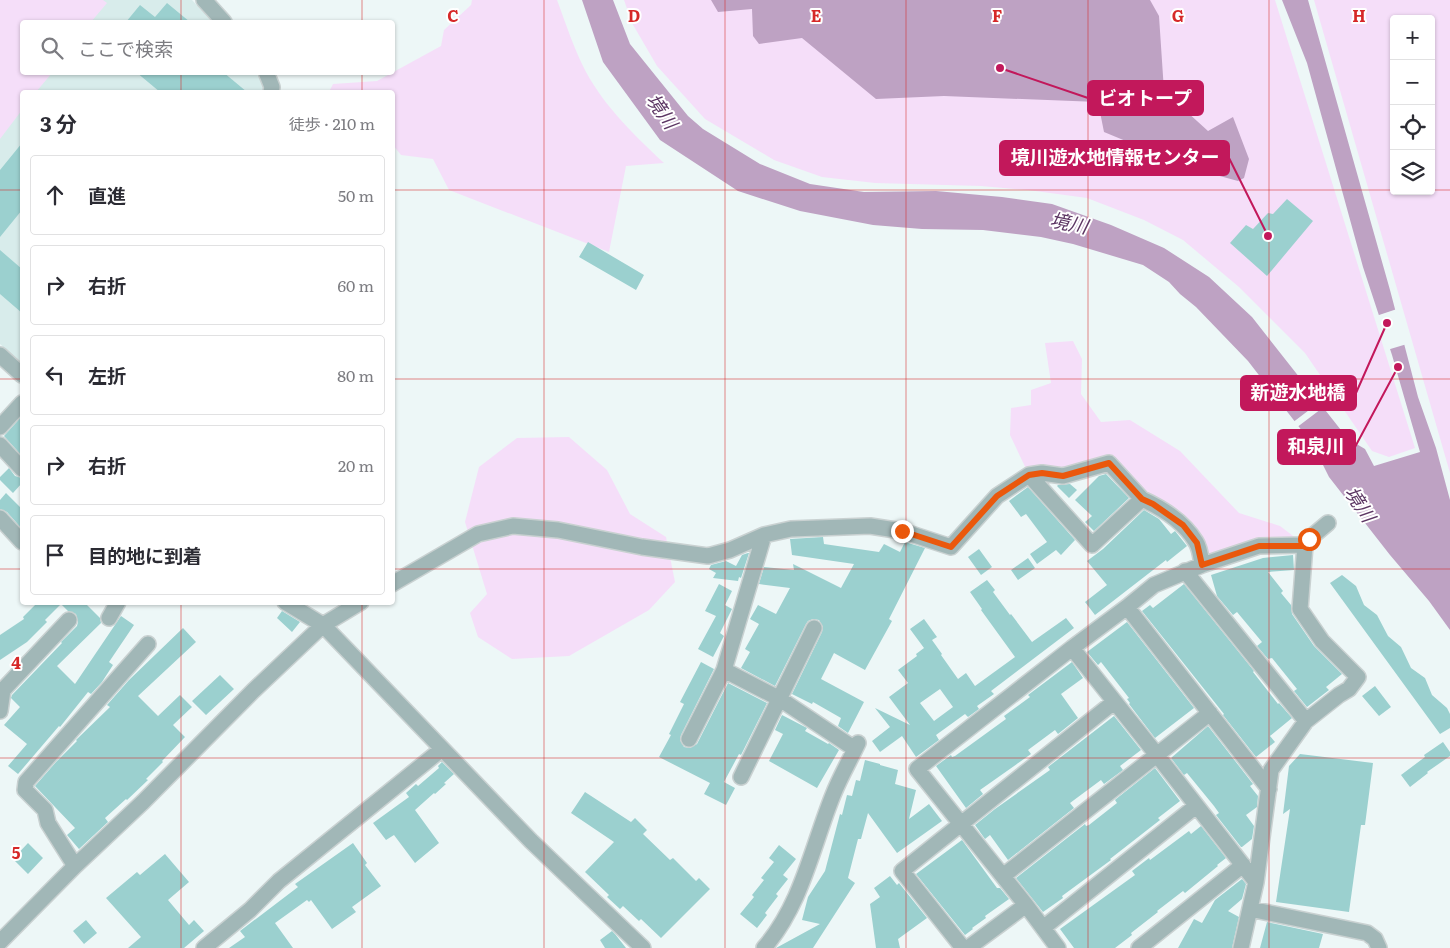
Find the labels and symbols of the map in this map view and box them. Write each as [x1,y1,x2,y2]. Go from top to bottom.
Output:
text: C [447,3,459,27]
text: D [628,3,640,27]
text: E [811,3,822,27]
text: F [992,3,1002,27]
text: G [1172,3,1184,27]
text: H [1352,3,1366,27]
callout: ビオトープ [1088,81,1203,115]
text: ビオトープ [1098,83,1192,111]
water label: 境川 [640,87,686,136]
callout: 境川遊水地情報センター [1000,141,1229,175]
text: 境川遊水地情報センター [1010,142,1220,170]
water label: 境川 [1048,204,1093,240]
callout: 新遊水地橋 [1241,376,1356,410]
text: 新遊水地橋 [1250,377,1346,405]
callout: 和泉川 [1278,430,1355,464]
text: 和泉川 [1287,431,1345,459]
water label: 境川 [1339,480,1384,529]
route end [891,520,914,543]
route start [1298,528,1321,551]
text: 4 [11,650,21,674]
text: 5 [12,840,21,864]

